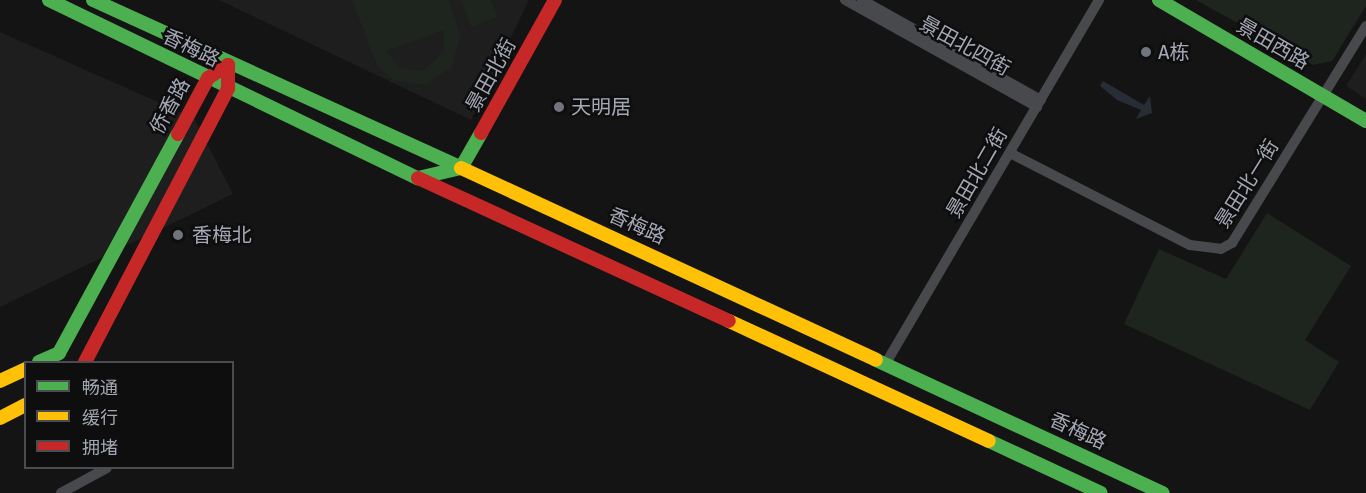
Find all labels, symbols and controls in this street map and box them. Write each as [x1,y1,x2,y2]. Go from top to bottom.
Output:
street label: 景田北四街 [915,11,1015,81]
street label: 景田西路 [1232,14,1314,74]
street label: 香梅路 [159,24,223,72]
street label: 景田北街 [461,34,521,116]
place label: A栋 [1158,40,1189,64]
marker: A栋 [1139,45,1153,59]
street label: 侨香路 [145,74,195,138]
place label: 天明居 [571,95,631,119]
marker: 天明居 [552,100,566,114]
street label: 景田北二街 [942,124,1012,222]
street label: 景田北一街 [1210,135,1284,233]
street label: 香梅路 [605,203,669,249]
place label: 香梅北 [192,223,252,247]
marker: 香梅北 [169,226,187,244]
legend [24,361,234,469]
text: 畅通 [82,377,118,399]
text: 缓行 [82,407,118,429]
street label: 香梅路 [1046,407,1110,455]
text: 拥堵 [82,437,118,459]

